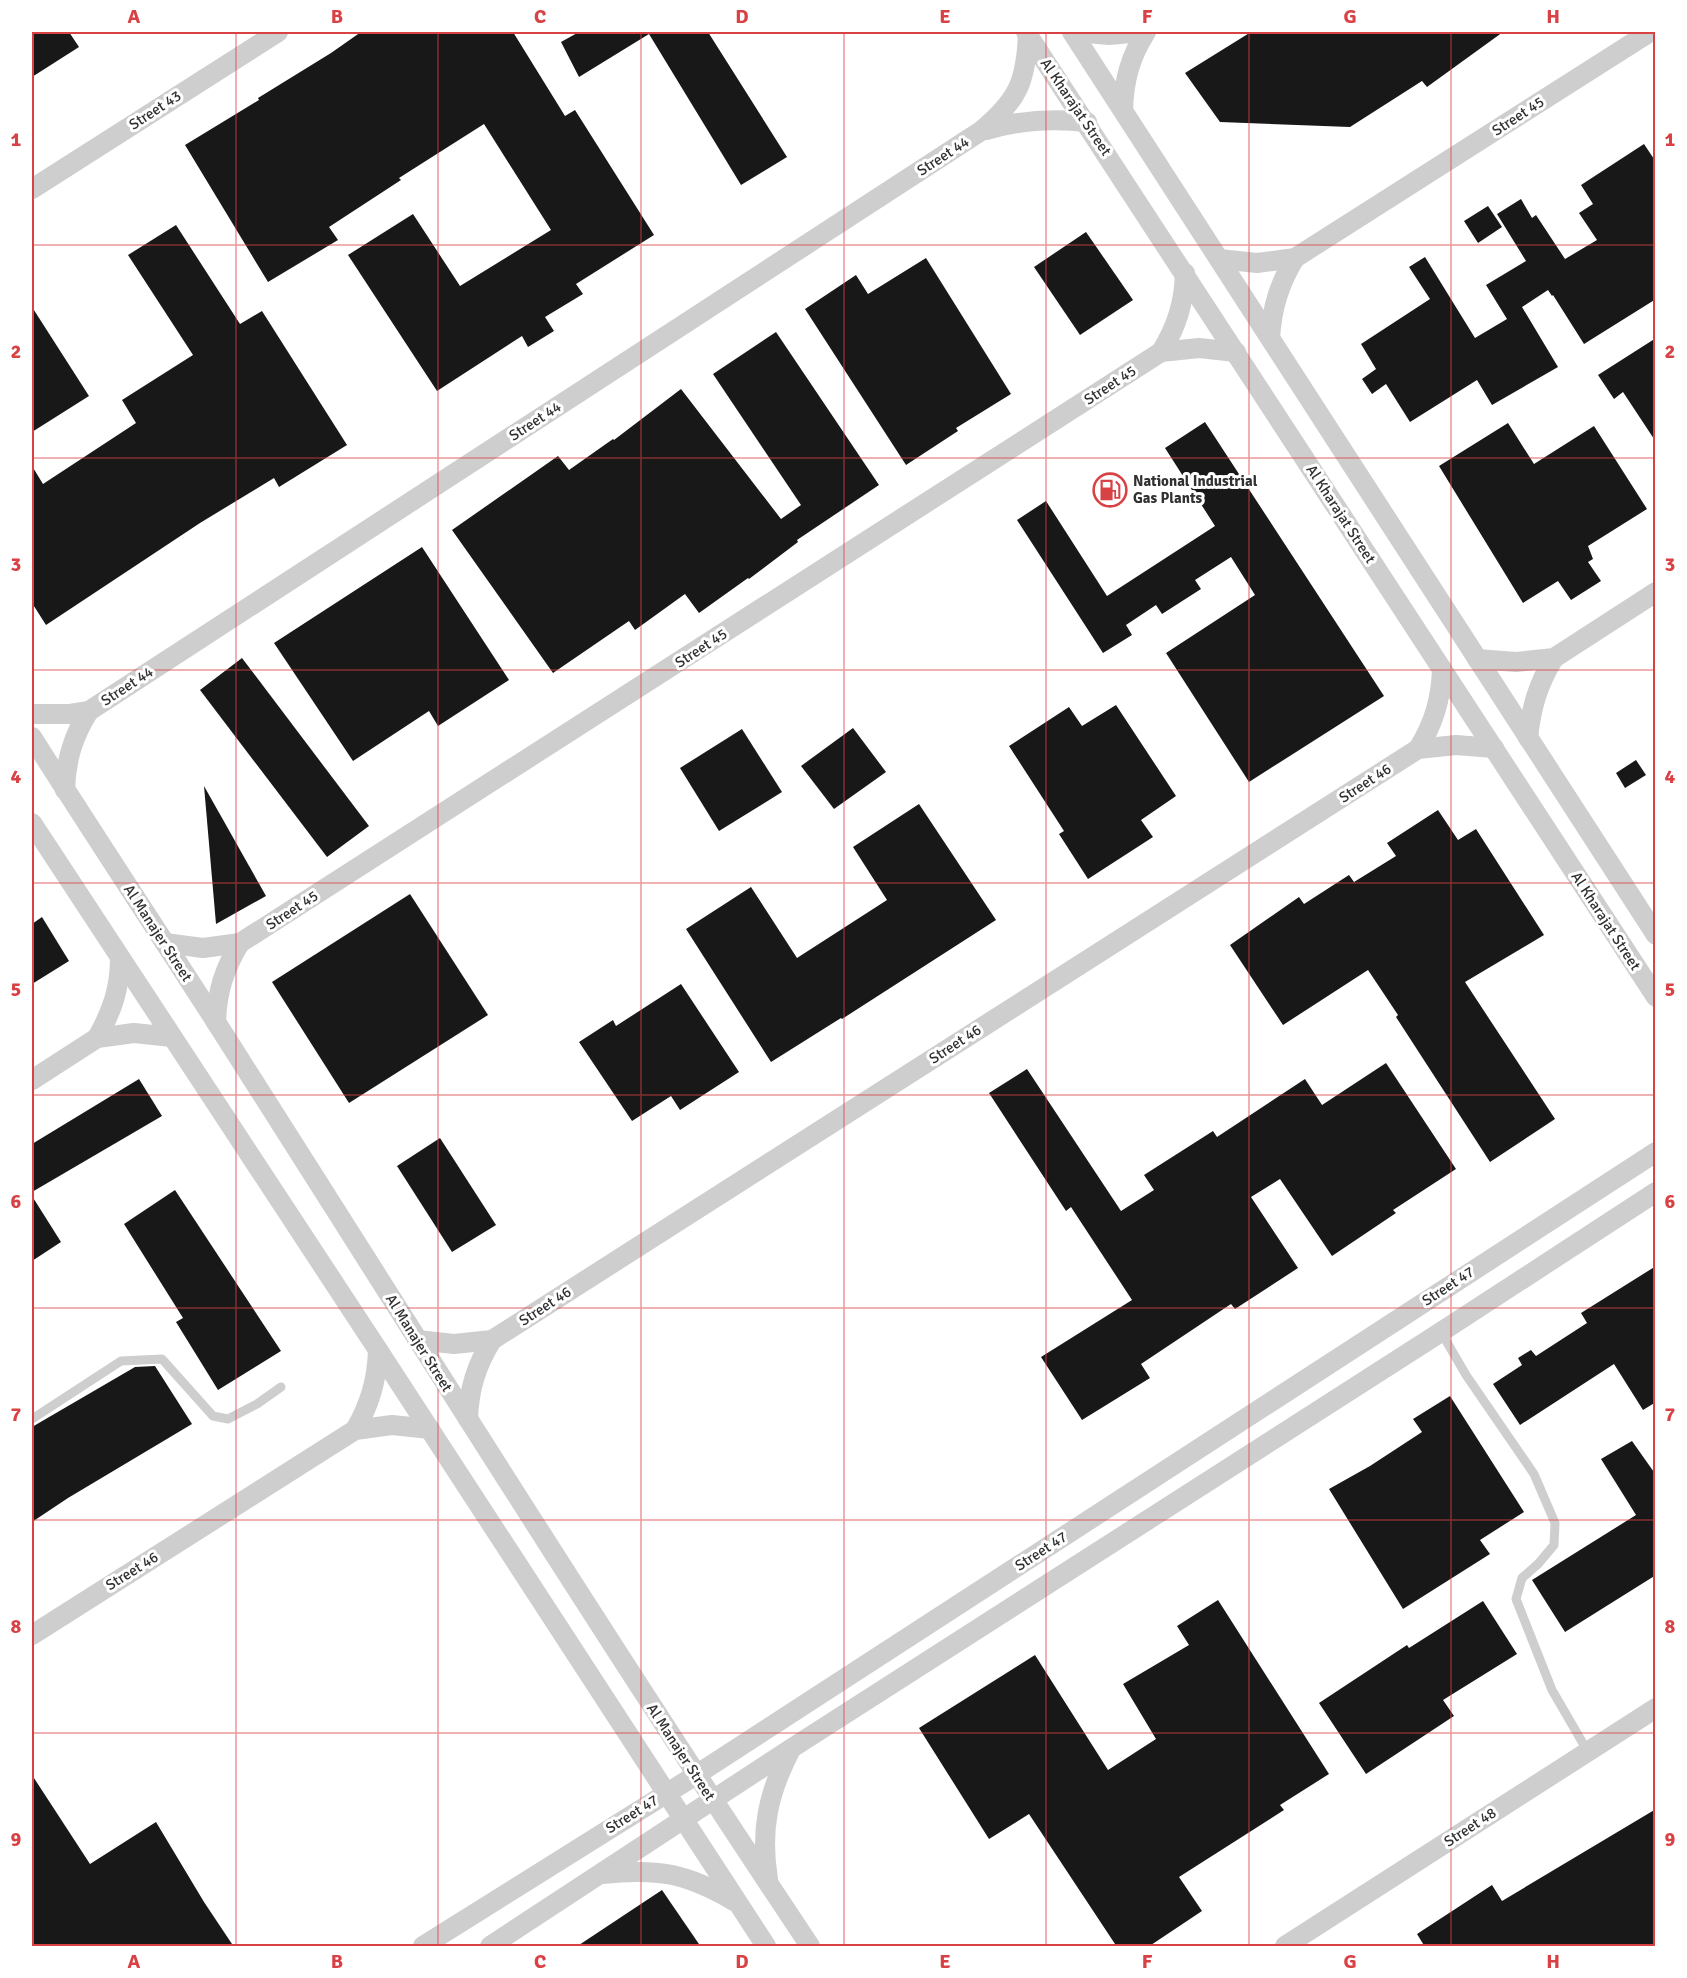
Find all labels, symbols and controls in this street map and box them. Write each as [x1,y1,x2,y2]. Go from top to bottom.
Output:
text: A [128,4,141,29]
text: B [331,4,343,29]
text: C [534,4,546,29]
text: D [735,4,749,29]
text: E [939,4,951,29]
text: F [1142,4,1153,29]
text: G [1343,4,1357,29]
text: H [1546,4,1560,29]
street label: Al Kharajat Street [1037,55,1115,159]
street label: Street 43 [126,86,184,134]
street label: Street 45 [1489,92,1547,140]
text: 1 [11,127,22,152]
text: 1 [1665,127,1676,152]
street label: Street 44 [914,132,972,180]
text: 2 [11,339,21,364]
text: 2 [1665,339,1675,364]
street label: Street 45 [1081,361,1139,409]
street label: Street 44 [506,397,564,445]
street label: Al Kharajat Street [1302,461,1380,567]
fuel station icon: National Industrial Gas Plants [1092,472,1128,508]
place label: National Industrial Gas Plants [1133,472,1258,507]
text: 3 [11,552,21,577]
text: 3 [1665,552,1675,577]
street label: Street 45 [672,624,730,672]
street label: Street 44 [98,662,156,710]
street label: Street 46 [1336,759,1394,807]
text: 4 [11,764,22,789]
text: 4 [1665,764,1676,789]
street label: Al Kharajat Street [1567,868,1645,974]
street label: Al Manajer Street [120,881,196,985]
street label: Street 45 [263,886,321,934]
text: 5 [11,977,21,1002]
text: 5 [1665,977,1675,1002]
street label: Street 46 [926,1020,984,1068]
text: 6 [11,1189,22,1214]
text: 6 [1665,1189,1676,1214]
street label: Street 47 [1419,1262,1477,1310]
street label: Street 46 [516,1282,574,1330]
street label: Al Manajer Street [382,1291,456,1395]
text: 7 [11,1402,22,1427]
text: 7 [1665,1402,1676,1427]
street label: Street 47 [1012,1527,1070,1575]
street label: Street 46 [102,1548,162,1594]
text: 8 [11,1614,22,1639]
text: 8 [1665,1614,1676,1639]
street label: Al Manajer Street [643,1700,719,1804]
street label: Street 47 [602,1791,662,1837]
street label: Street 48 [1441,1803,1499,1851]
text: 9 [11,1827,22,1852]
text: 9 [1665,1827,1676,1852]
text: A [128,1949,141,1974]
text: B [331,1949,343,1974]
text: C [534,1949,546,1974]
text: D [735,1949,749,1974]
text: E [939,1949,951,1974]
text: F [1142,1949,1153,1974]
text: G [1343,1949,1357,1974]
text: H [1546,1949,1560,1974]

